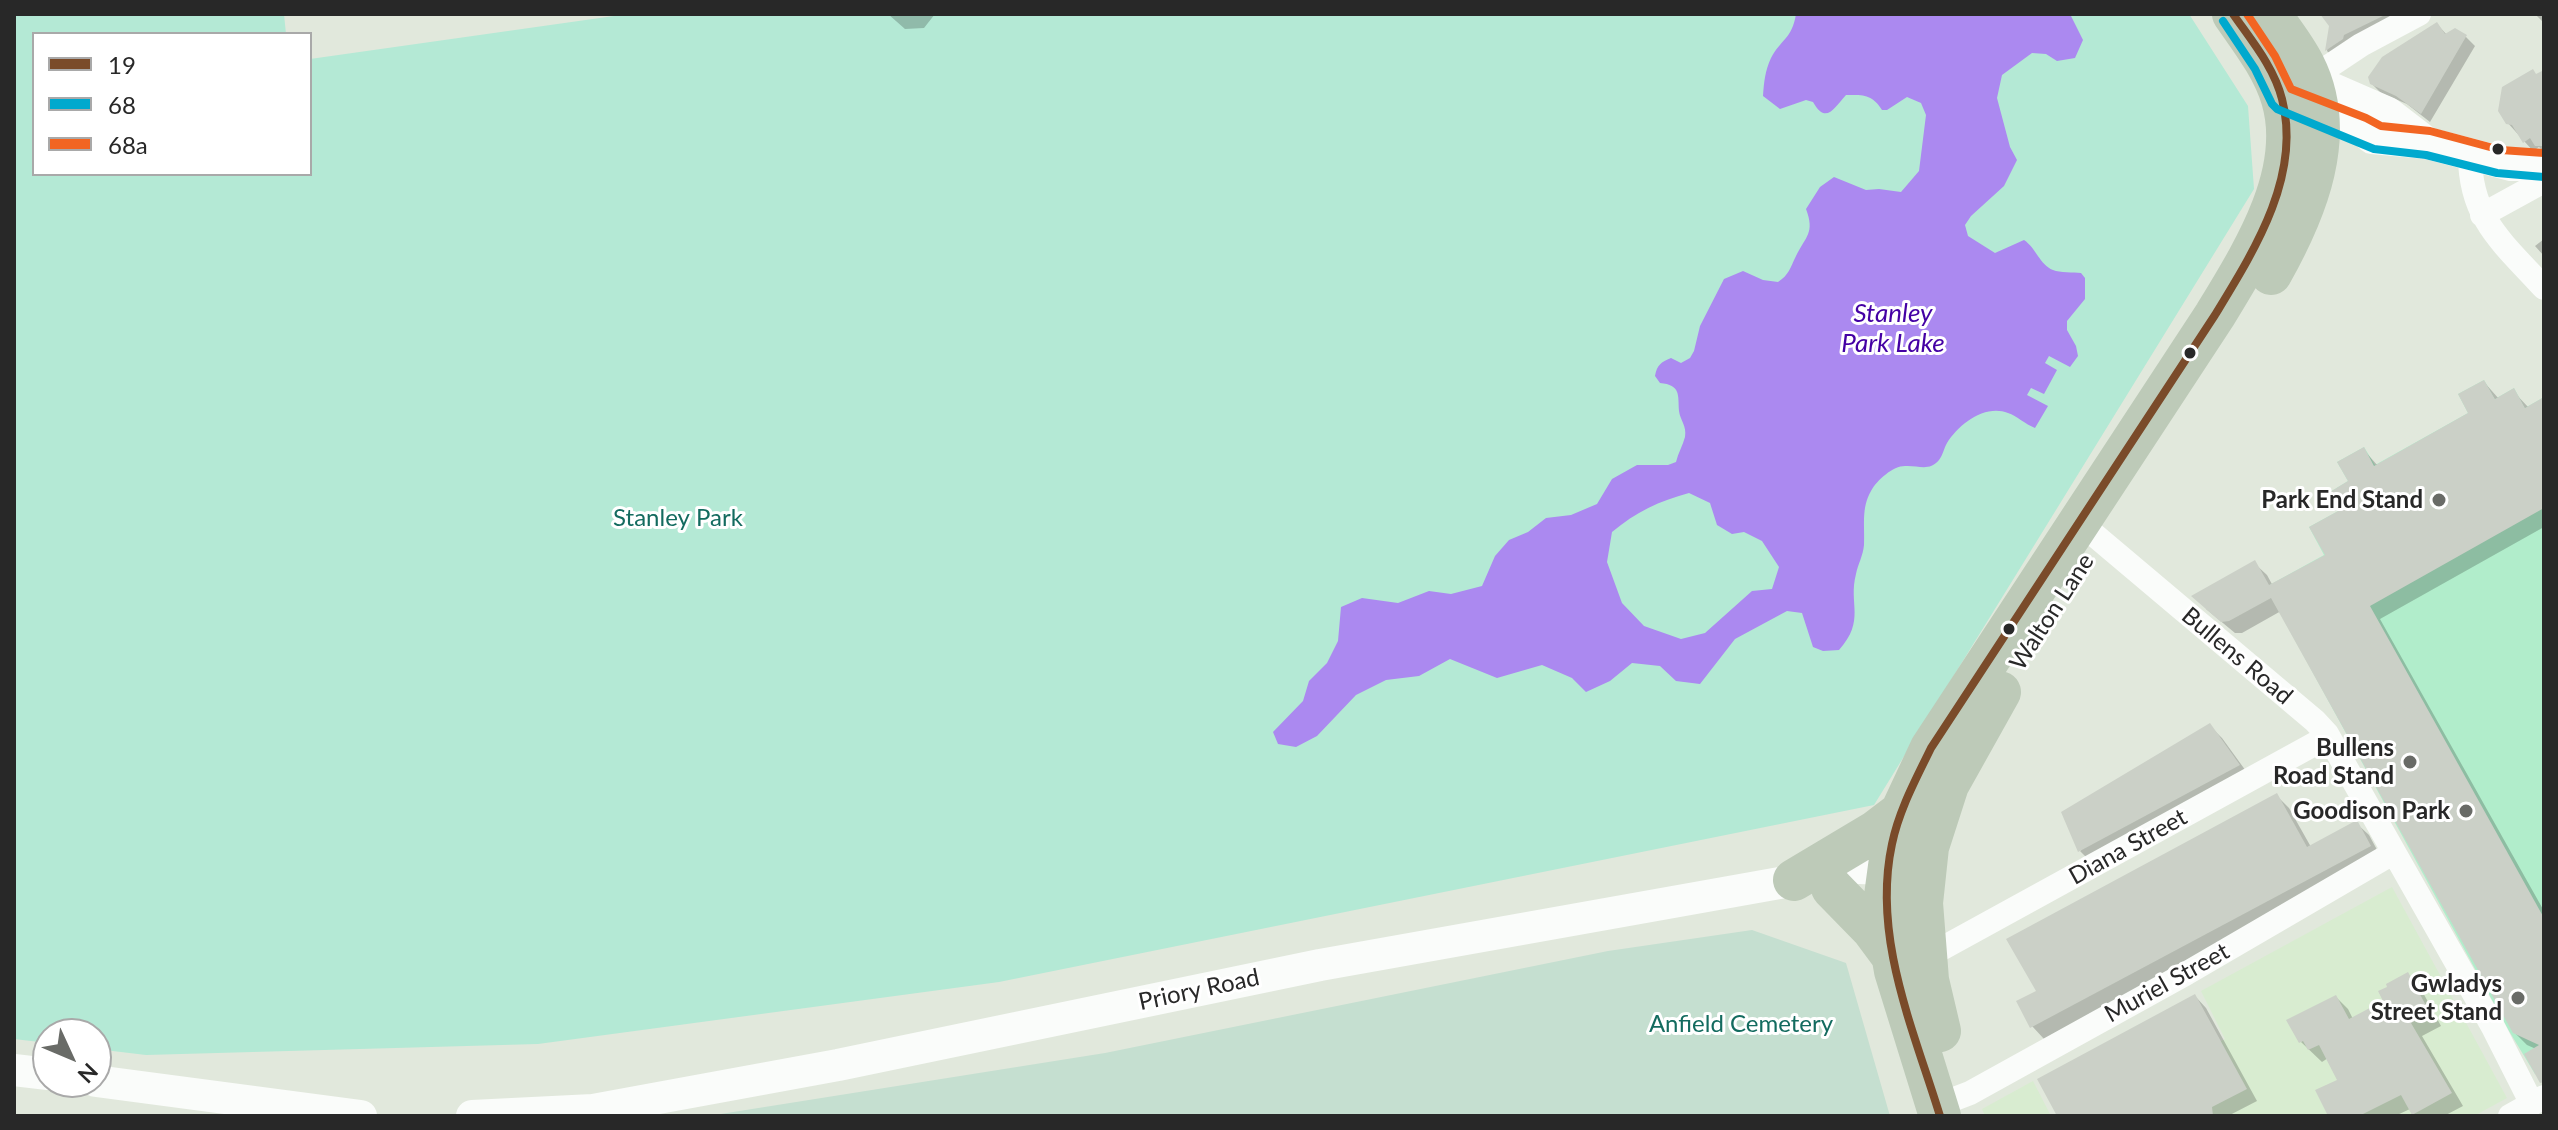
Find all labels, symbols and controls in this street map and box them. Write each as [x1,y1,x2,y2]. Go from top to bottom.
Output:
legend [32,32,312,176]
text: 19 [108,50,136,79]
text: 68 [108,90,136,119]
text: 68a [108,130,148,159]
unlabelled marker [2490,141,2506,157]
water label: Stanley Park Lake [1841,298,1945,360]
unlabelled marker [2182,345,2198,361]
place label: Park End Stand [2261,486,2423,514]
marker: Park End Stand [2430,491,2448,509]
park label: Stanley Park [613,504,743,532]
street label: Walton Lane [2004,548,2100,676]
street label: Bullens Road [2176,601,2298,711]
unlabelled marker [2001,621,2017,637]
place label: Bullens Road Stand [2273,734,2394,790]
marker: Bullens Road Stand [2401,753,2419,771]
place label: Goodison Park [2293,797,2450,825]
marker: Goodison Park [2457,802,2475,820]
street label: Diana Street [2064,803,2192,891]
street label: Muriel Street [2100,937,2234,1029]
street label: Priory Road [1136,963,1262,1017]
place label: Gwladys Street Stand [2371,970,2502,1026]
marker: Gwladys Street Stand [2509,989,2527,1007]
park label: Anfield Cemetery [1649,1010,1833,1038]
north arrow [32,1018,112,1098]
text: N [73,1058,104,1089]

